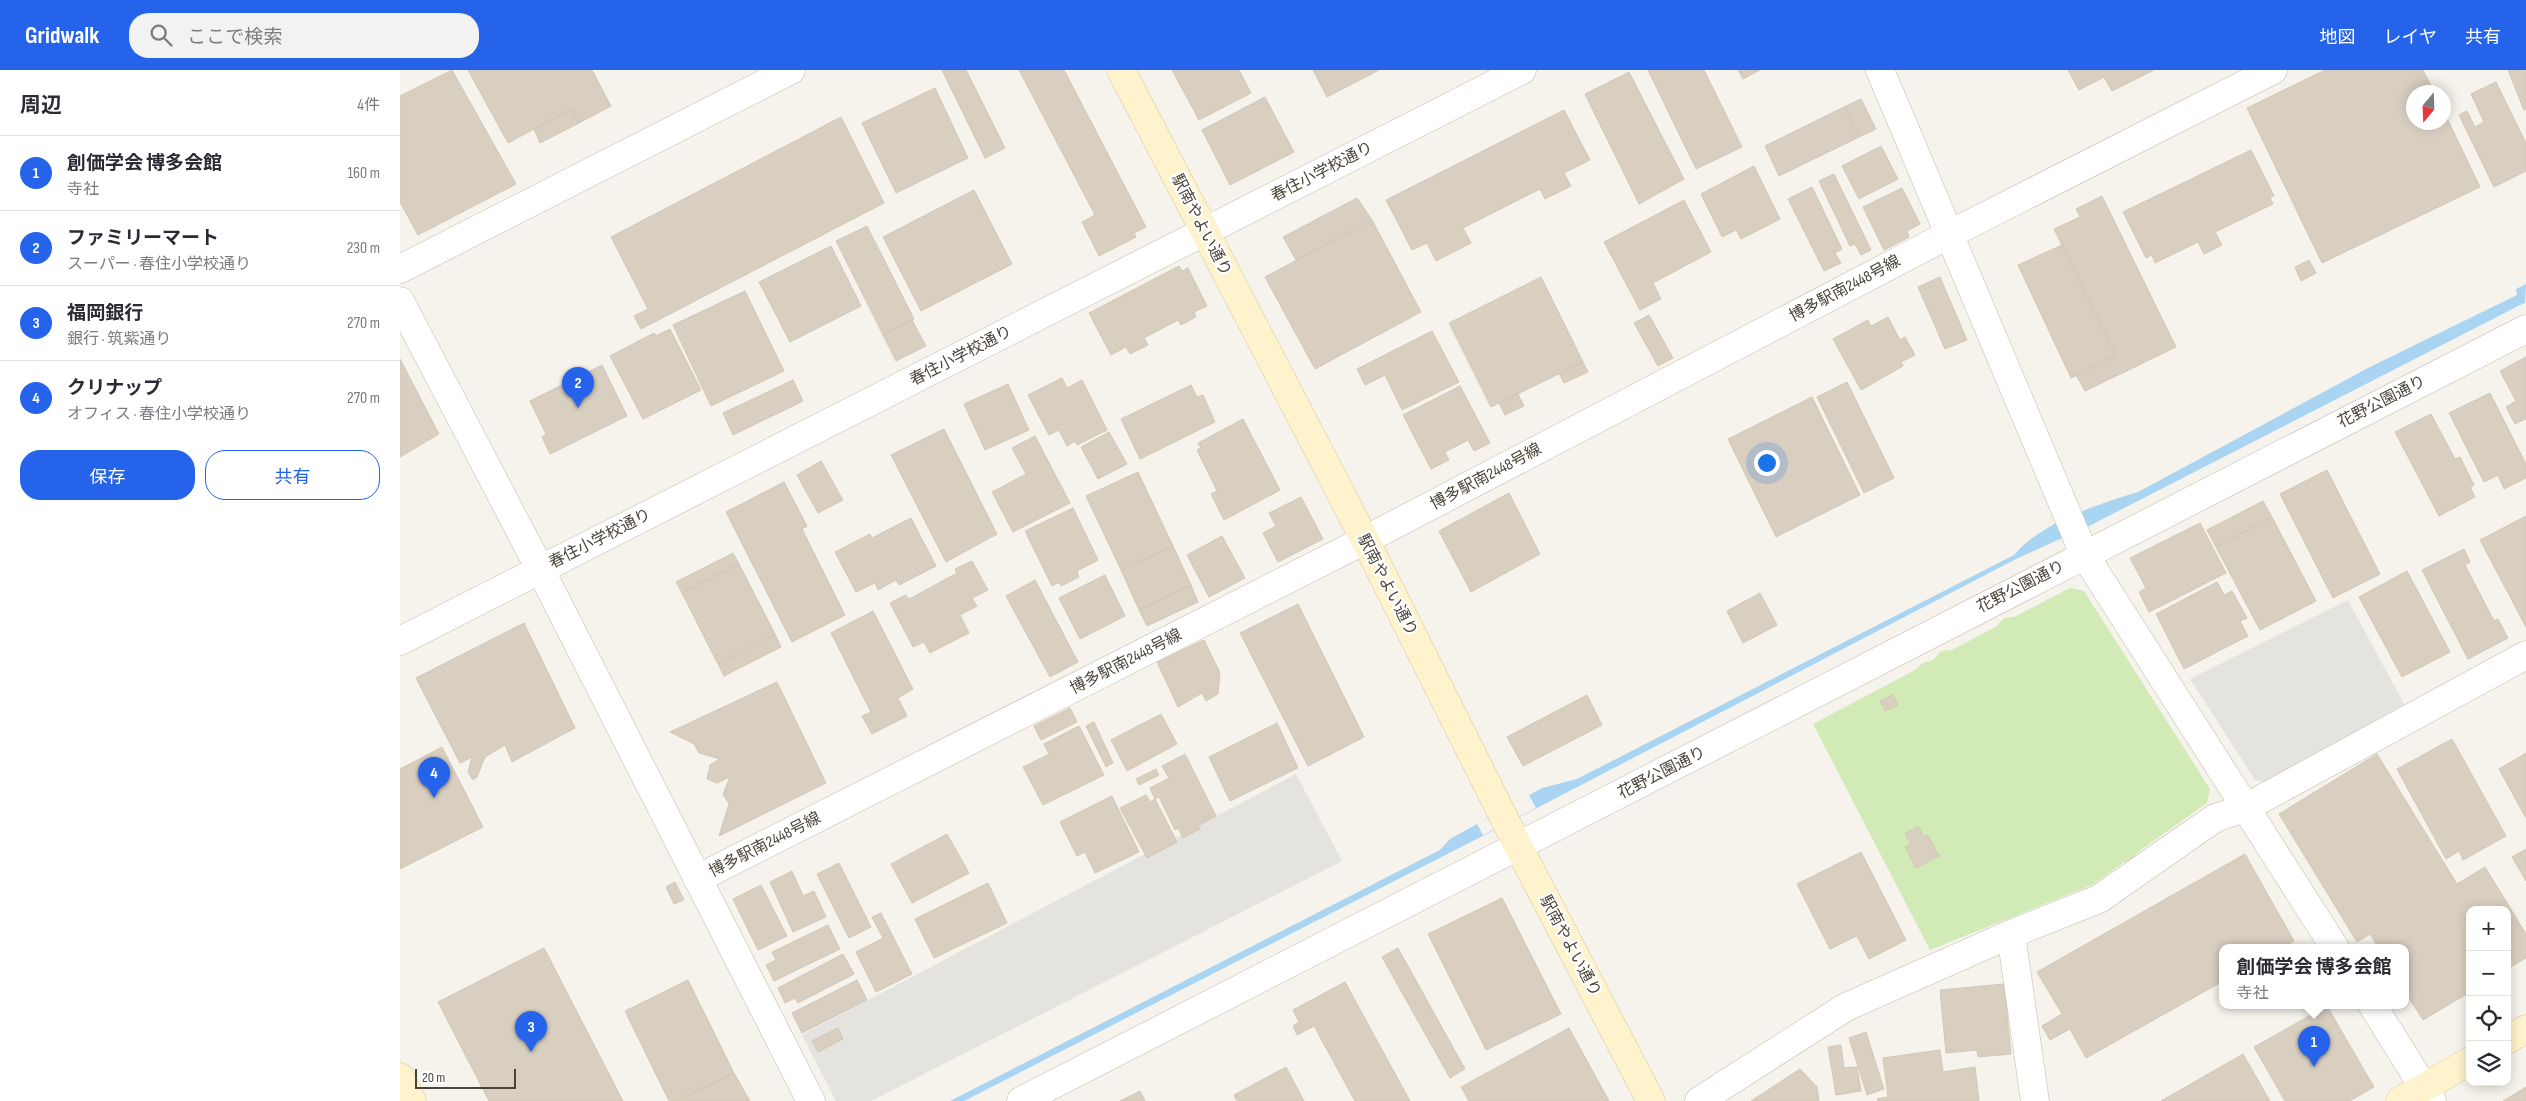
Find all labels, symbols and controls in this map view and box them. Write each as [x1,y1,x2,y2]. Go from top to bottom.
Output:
search box [129,13,479,58]
text: Gridwalk [25,21,99,50]
icon: search [147,21,175,49]
text: ここで検索 [187,26,282,49]
text: 地図 [2320,27,2356,48]
text: レイヤ [2384,27,2437,48]
text: 共有 [2465,27,2501,48]
north arrow [2406,85,2451,130]
text: 周辺 [20,93,62,118]
text: 4件 [357,96,380,115]
street label: 春住小学校通り [1268,138,1376,206]
text: 創価学会 博多会館 [67,152,222,175]
text: 1 [33,164,39,183]
text: 160 m [347,164,380,183]
street label: 駅南やよい通り [1167,171,1235,279]
text: 寺社 [67,180,99,199]
text: ファミリーマート [67,227,219,250]
text: 2 [32,239,40,258]
text: 230 m [347,239,380,258]
street label: 博多駅南2448号線 [1786,252,1904,326]
text: スーパー · 春住小学校通り [67,255,251,274]
text: 福岡銀行 [67,302,143,325]
text: 3 [32,314,40,333]
text: 270 m [347,314,380,333]
street label: 春住小学校通り [907,322,1015,390]
text: 銀行 · 筑紫通り [67,330,171,349]
pin: 2 [562,367,594,408]
street label: 花野公園通り [2335,372,2429,432]
text: クリナップ [67,377,162,400]
text: 4 [32,389,40,408]
text: 270 m [347,389,380,408]
text: オフィス · 春住小学校通り [67,405,251,424]
street label: 博多駅南2448号線 [1427,440,1545,514]
button: 保存 [20,450,195,500]
button: 共有 [205,450,380,500]
your location [1754,450,1780,476]
street label: 春住小学校通り [546,505,654,573]
street label: 駅南やよい通り [1353,531,1421,639]
street label: 花野公園通り [1974,557,2068,617]
street label: 博多駅南2448号線 [1067,626,1185,698]
street label: 花野公園通り [1615,743,1709,803]
pin: 4 [418,757,450,798]
street label: 博多駅南2448号線 [706,809,824,881]
street label: 駅南やよい通り [1535,892,1605,1000]
map controls [2466,906,2511,1086]
button: + [2466,906,2511,951]
popup [2219,944,2409,1009]
button: − [2466,951,2511,996]
text: 創価学会 博多会館 [2237,956,2391,979]
text: 寺社 [2237,984,2269,1003]
button: locate [2466,996,2511,1041]
pin: 3 [515,1011,547,1052]
pin: 1 [2298,1026,2330,1067]
button: layers [2466,1041,2511,1086]
scale bar [415,1066,516,1089]
text: 20 m [422,1069,445,1086]

